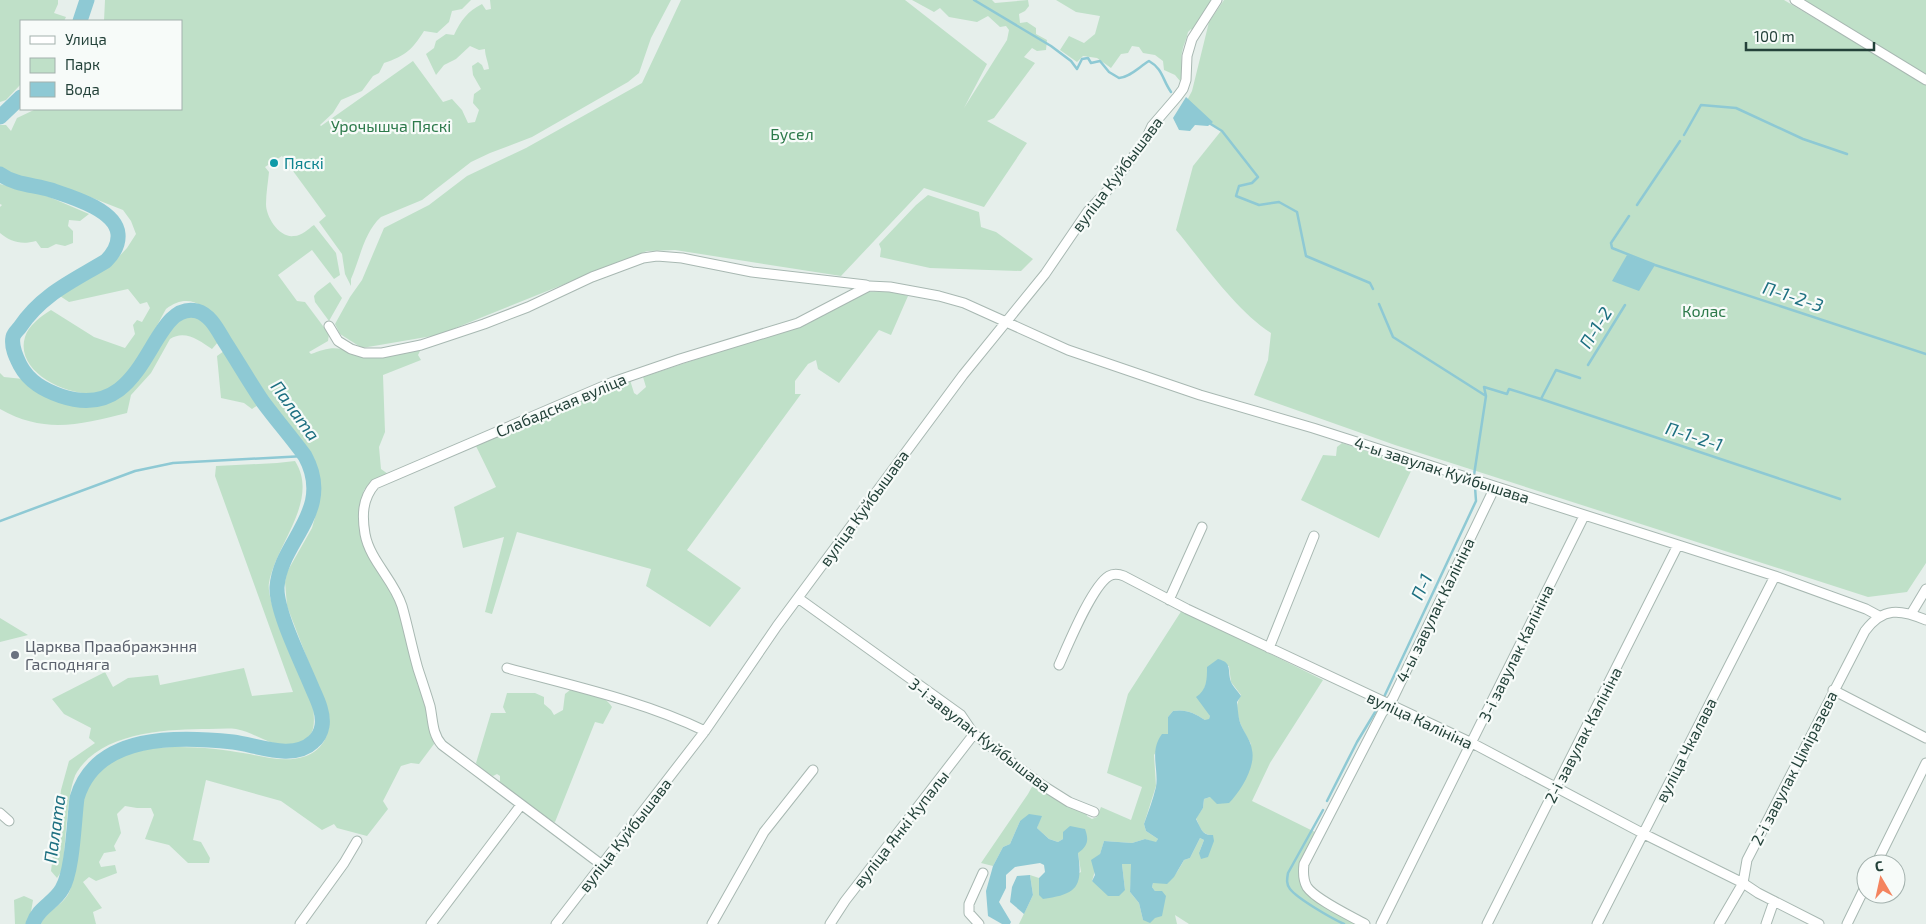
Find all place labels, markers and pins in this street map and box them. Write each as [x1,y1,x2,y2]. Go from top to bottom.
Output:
place label: Пяскі [284,153,324,172]
marker: Пяскі [268,157,280,169]
place label: Царква Праабражэння Гасподняга [25,636,197,673]
marker: Царква Праабражэння Гасподняга [9,649,21,661]

